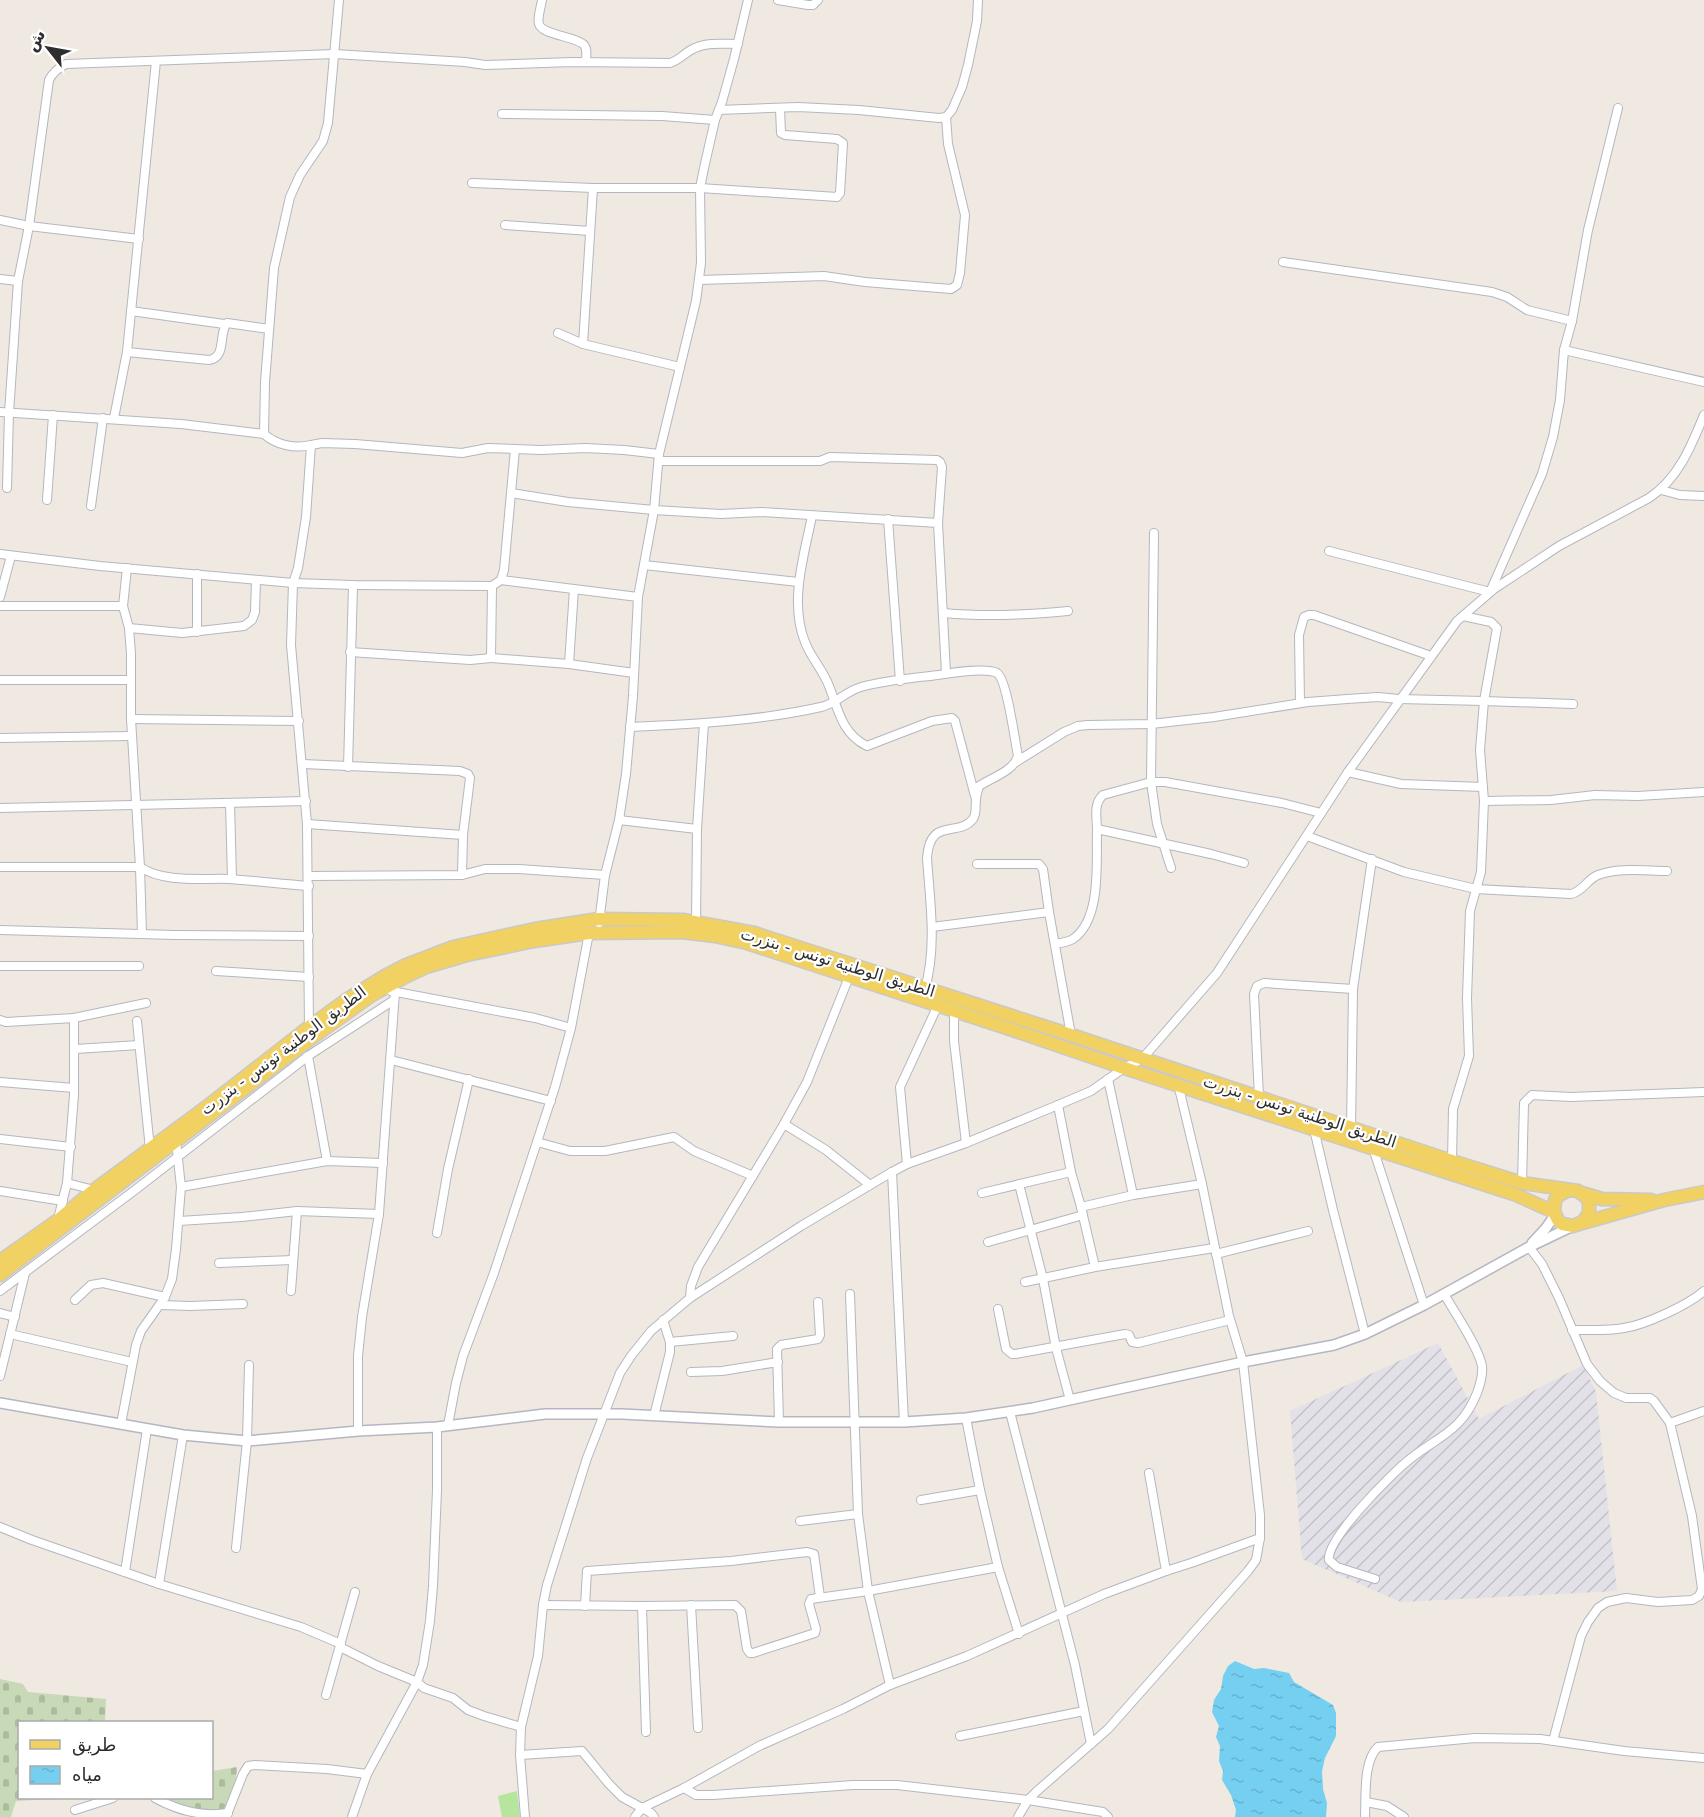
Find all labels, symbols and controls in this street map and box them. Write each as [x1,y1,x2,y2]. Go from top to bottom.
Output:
north arrow [18,18,78,78]
text: ش [22,26,49,55]
street label: الطريق الوطنية تونس - بنزرت [738,924,937,1002]
street label: الطريق الوطنية تونس - بنزرت [197,982,370,1120]
street label: الطريق الوطنية تونس - بنزرت [1200,1071,1399,1153]
legend [18,1721,213,1799]
text: طريق [72,1734,116,1756]
text: مياه [72,1764,102,1785]

